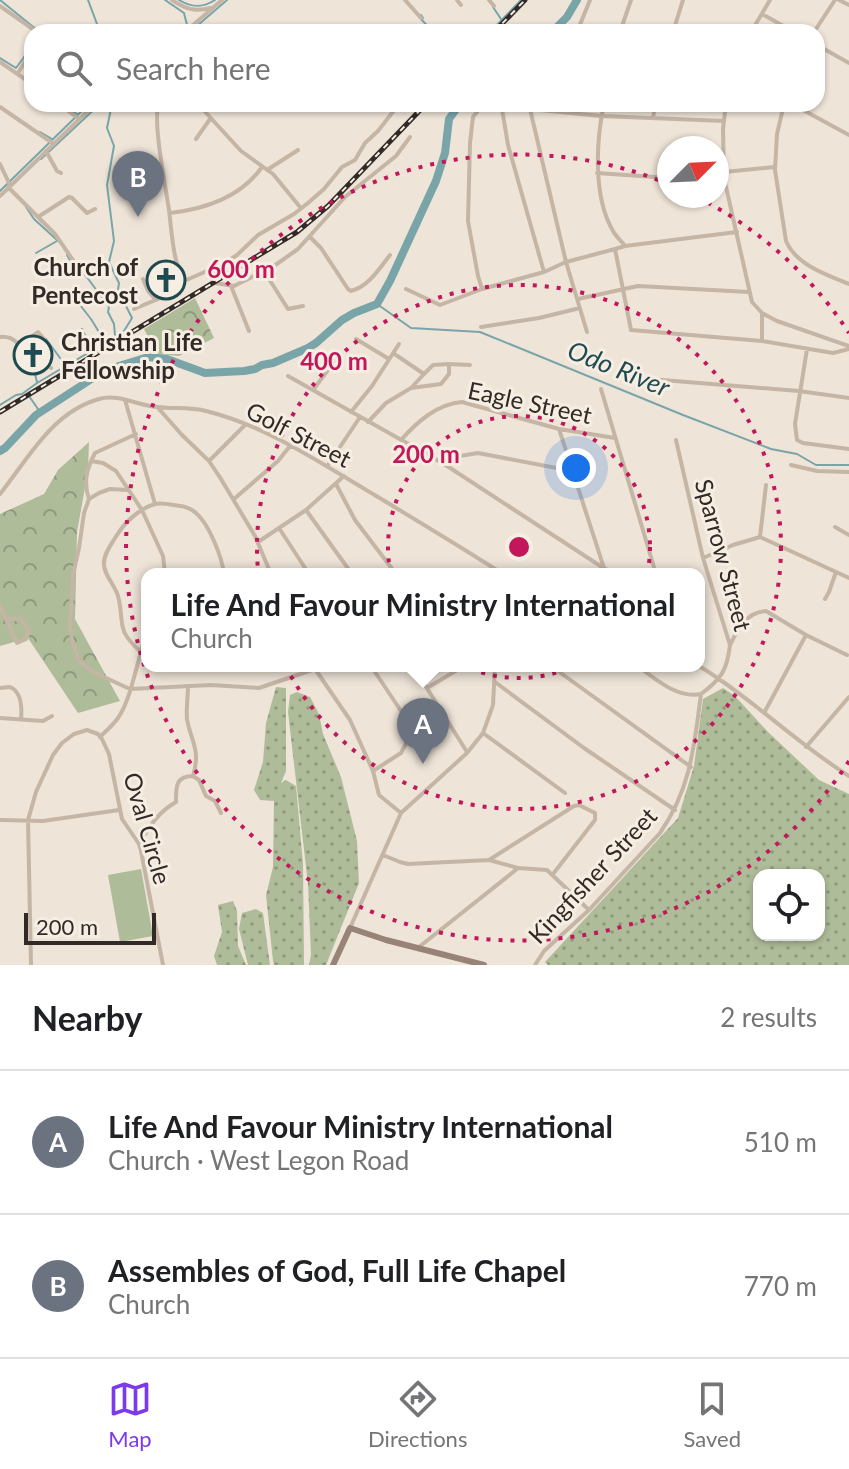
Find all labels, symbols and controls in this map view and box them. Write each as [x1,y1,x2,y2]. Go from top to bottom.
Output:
search box [24,24,825,112]
icon: search [52,46,96,90]
text: Search here [116,50,271,86]
north arrow [657,136,729,208]
pin: B [112,151,164,217]
place label: Church of Pentecost [31,252,138,309]
text: 600 m [207,254,275,283]
church icon: Church of Pentecost [145,259,187,301]
place label: Christian Life Fellowship [61,327,203,384]
water label: Odo River [563,333,676,403]
church icon: Christian Life Fellowship [12,334,54,376]
text: 400 m [300,346,368,375]
street label: Eagle Street [465,375,595,429]
street label: Golf Street [242,395,357,473]
text: 200 m [392,439,460,468]
your location [556,448,596,488]
street label: Sparrow Street [690,476,758,635]
centre of rings [505,533,533,561]
popup [141,568,705,672]
text: Life And Favour Ministry International [171,586,676,622]
text: Church [171,622,253,654]
pin: A [397,698,449,764]
street label: Oval Circle [118,769,178,887]
street label: Kingfisher Street [522,801,663,949]
map controls [753,869,825,941]
button: locate [753,869,825,941]
scale bar [24,909,156,945]
text: 200 m [36,913,98,940]
text: Nearby [32,997,143,1038]
text: 2 results [720,1001,817,1033]
text: Life And Favour Ministry International [108,1108,613,1144]
text: A [49,1126,67,1158]
text: 510 m [744,1126,817,1158]
text: Church · West Legon Road [108,1144,409,1176]
text: Assembles of God, Full Life Chapel [108,1252,566,1288]
text: B [49,1270,67,1302]
text: 770 m [744,1270,817,1302]
text: Church [108,1288,190,1320]
tab: Map [108,1377,152,1452]
tab: Directions [368,1377,467,1452]
tab: Saved [683,1377,741,1452]

